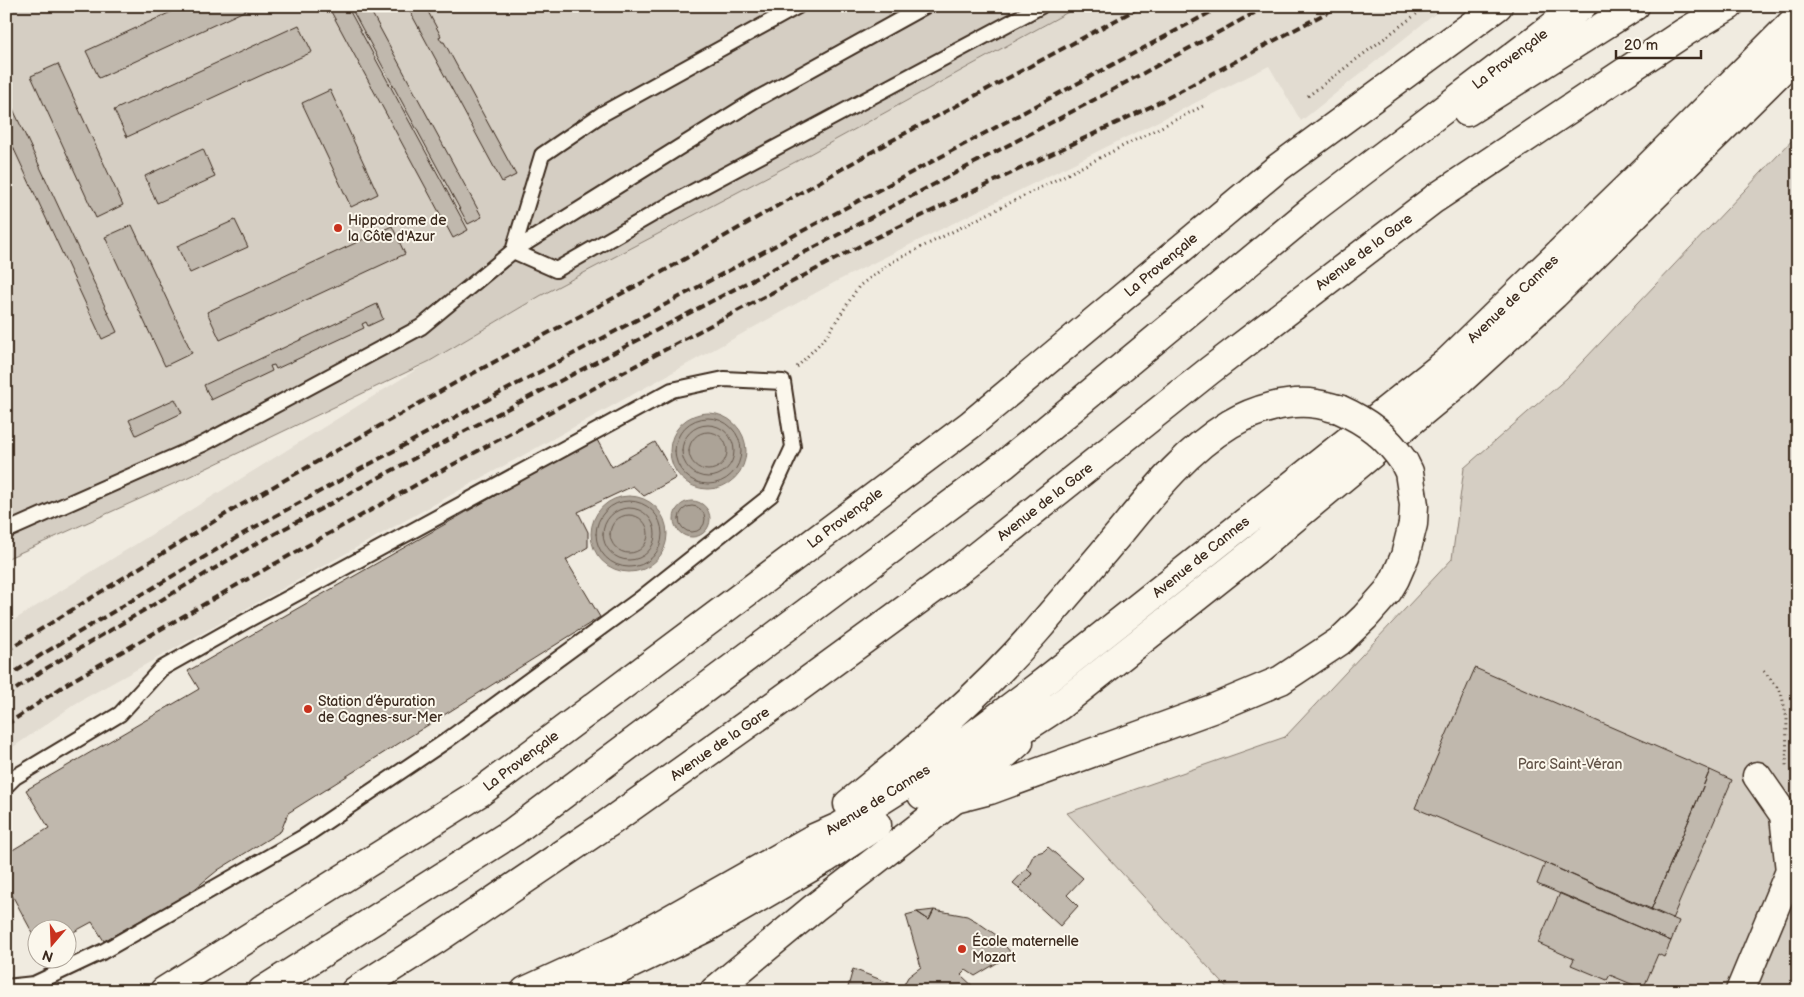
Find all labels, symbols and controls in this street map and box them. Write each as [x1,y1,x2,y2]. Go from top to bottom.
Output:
street label: La Provençale [1469,25,1551,93]
scale bar [1616,28,1702,60]
text: 20 m [1624,36,1658,55]
street label: Avenue de la Gare [1312,210,1416,294]
place label: Hippodrome de la Côte d'Azur [348,212,446,245]
marker: Hippodrome de la Côte d'Azur [332,222,344,234]
street label: La Provençale [1121,229,1201,301]
street label: Avenue de Cannes [1464,251,1562,347]
street label: Avenue de la Gare [994,459,1096,545]
street label: La Provençale [804,484,886,552]
street label: Avenue de Cannes [1149,513,1253,601]
place label: Station d’épuration de Cagnes-sur-Mer [318,693,443,726]
marker: Station d’épuration de Cagnes-sur-Mer [302,703,314,715]
street label: Avenue de la Gare [667,703,773,785]
street label: La Provençale [480,727,562,795]
park label: Parc Saint-Véran [1518,756,1622,773]
street label: Avenue de Cannes [823,761,933,839]
north arrow [28,920,78,970]
place label: École maternelle Mozart [972,932,1079,966]
marker: École maternelle Mozart [956,943,968,955]
text: N [40,946,56,966]

